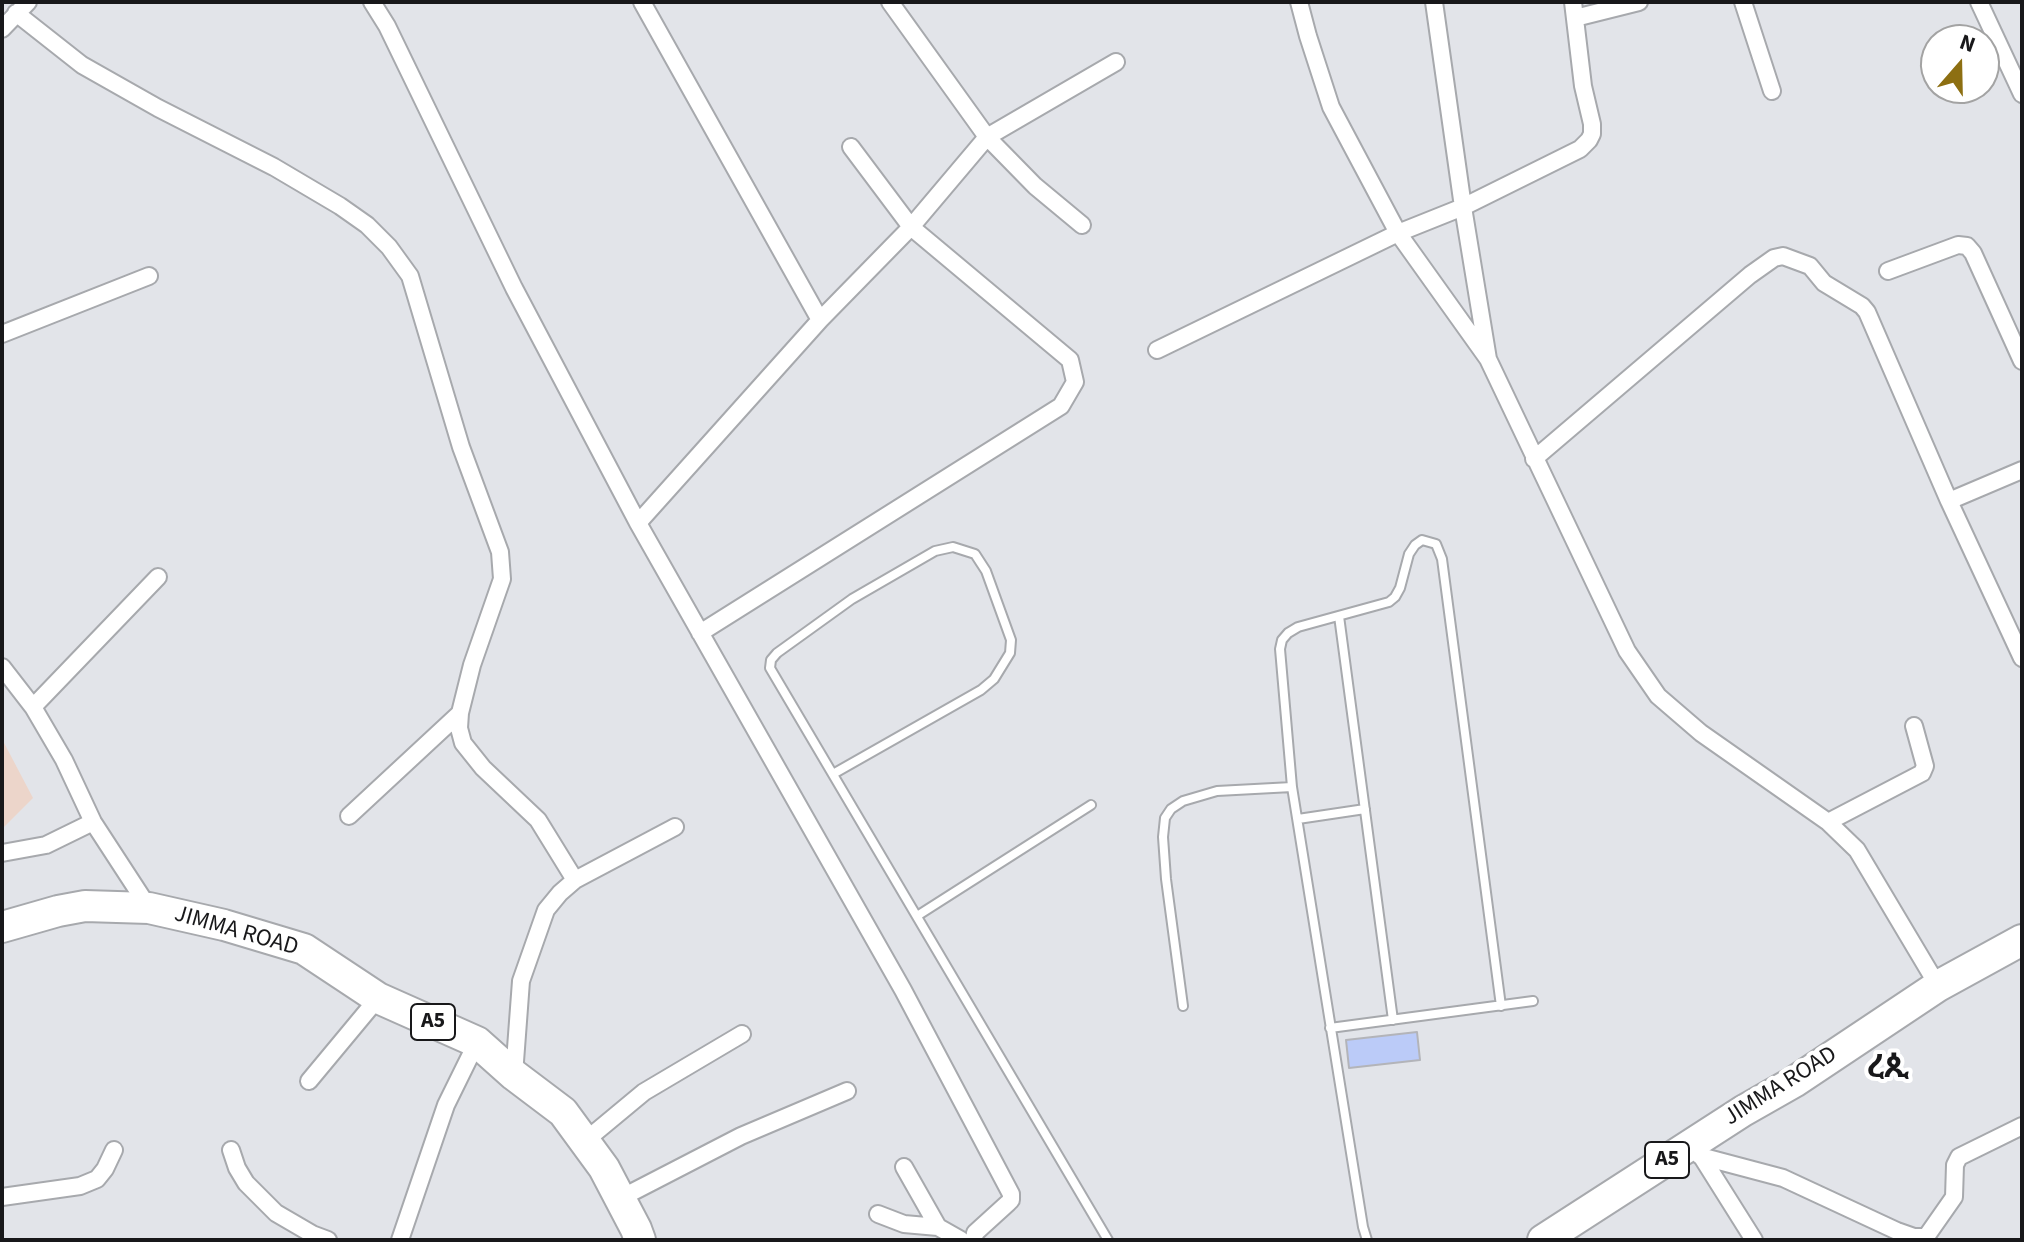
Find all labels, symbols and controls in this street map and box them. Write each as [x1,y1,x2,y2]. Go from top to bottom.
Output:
north arrow [1920,24,2000,104]
text: N [1955,26,1980,61]
street label: JIMMA ROAD [171,901,301,963]
road number: A5 [411,1004,455,1040]
street label: JIMMA ROAD [1719,1041,1843,1133]
district label: ረጲ [1867,1051,1909,1089]
road number: A5 [1645,1142,1689,1178]

